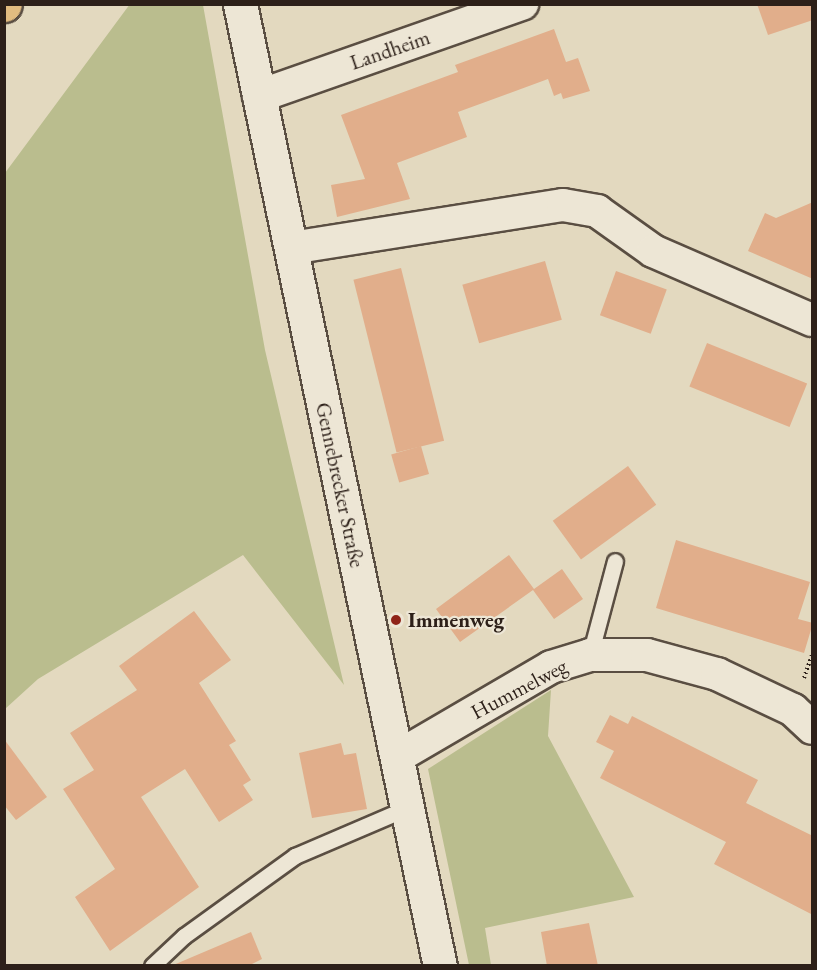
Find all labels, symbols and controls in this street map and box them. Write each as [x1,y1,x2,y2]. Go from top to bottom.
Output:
street label: Landheim [347,25,433,75]
street label: Gennebrecker Straße [310,400,370,570]
place label: Immenweg [408,607,504,633]
marker: Immenweg [389,613,403,627]
street label: Hummelweg [467,653,571,725]

